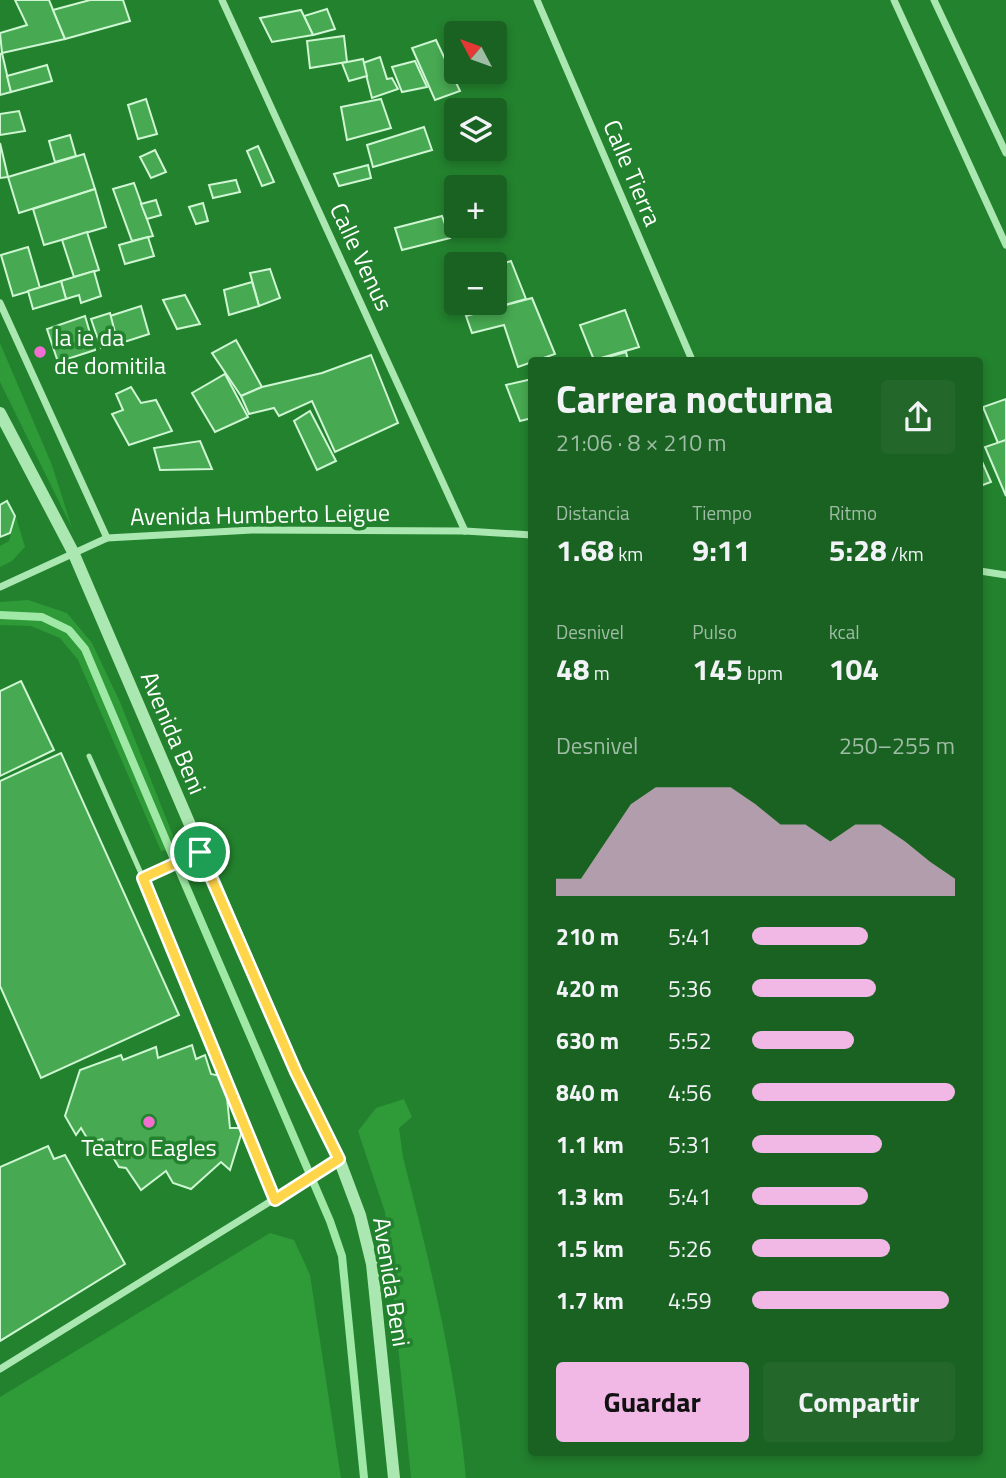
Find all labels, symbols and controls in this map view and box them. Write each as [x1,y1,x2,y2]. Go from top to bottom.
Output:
north arrow [444,21,508,84]
map controls [444,21,507,315]
button: layers [444,98,507,161]
street label: Calle Tierra [594,114,671,231]
button: + [444,175,507,238]
street label: Calle Venus [321,197,403,317]
button: − [444,252,507,315]
place label: la ie da de domitila [54,319,166,383]
marker: la ie da de domitila [32,344,48,360]
text: Carrera nocturna [556,370,833,428]
button: share [881,380,955,454]
text: 21:06 · 8 × 210 m [556,425,726,460]
street label: Avenida Humberto Leigue [130,494,390,534]
text: Distancia [556,498,630,527]
text: Tiempo [692,498,752,527]
text: Ritmo [829,498,877,527]
text: 1.68 [556,527,614,573]
text: 9:11 [692,527,750,573]
text: 5:28 [829,527,887,573]
text: km [614,539,643,568]
text: /km [887,539,924,568]
text: Desnivel [556,617,624,646]
text: Pulso [692,617,737,646]
text: kcal [829,617,860,646]
text: 48 [556,646,590,692]
text: 145 [692,646,743,692]
text: 104 [829,646,879,692]
text: m [590,658,610,687]
text: bpm [743,658,783,687]
street label: Avenida Beni [132,666,216,800]
text: Desnivel [556,728,638,763]
text: 250–255 m [839,728,955,763]
pin [170,822,230,882]
icon: arrive [181,833,219,871]
text: 210 m [556,919,619,954]
text: 5:41 [668,919,712,954]
text: 420 m [556,971,619,1006]
text: 5:36 [668,971,712,1006]
text: 630 m [556,1023,619,1058]
text: 5:52 [668,1023,712,1058]
text: 840 m [556,1075,619,1110]
text: 4:56 [668,1075,712,1110]
marker: Teatro Eagles [141,1114,157,1130]
text: 1.1 km [556,1127,624,1162]
text: 5:31 [668,1127,712,1162]
place label: Teatro Eagles [81,1129,217,1165]
text: 1.3 km [556,1179,624,1214]
text: 5:41 [668,1179,712,1214]
street label: Avenida Beni [364,1215,420,1349]
text: 1.5 km [556,1231,624,1266]
text: 5:26 [668,1231,712,1266]
text: 1.7 km [556,1283,624,1318]
text: 4:59 [668,1283,712,1318]
button: Guardar [556,1362,749,1442]
button: Compartir [763,1362,955,1442]

